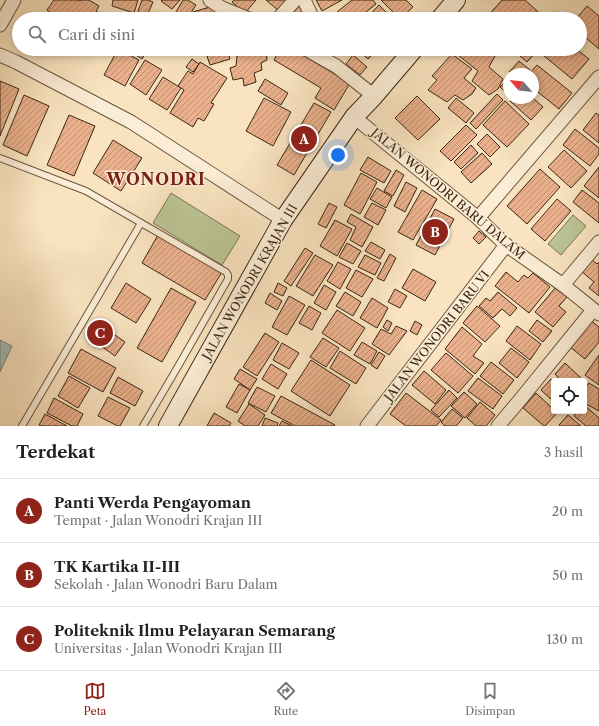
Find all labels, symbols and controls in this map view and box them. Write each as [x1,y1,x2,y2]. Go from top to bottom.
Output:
search box [12,12,587,56]
icon: search [26,23,48,45]
text: Cari di sini [58,25,135,44]
north arrow [503,68,539,104]
pin: A [291,124,317,154]
street label: JALAN WONODRI BARU DALAM [368,125,528,263]
your location [328,145,348,165]
district label: WONODRI [105,169,206,189]
street label: JALAN WONODRI KRAJAN III [198,201,300,364]
pin: B [422,217,448,247]
street label: JALAN WONODRI BARU VI [380,267,492,406]
pin: C [87,318,113,348]
map controls [551,378,587,414]
button: locate [551,378,587,414]
text: Terdekat [16,442,95,462]
text: 3 hasil [544,444,583,460]
text: Panti Werda Pengayoman [54,493,251,512]
text: A [24,503,34,519]
text: 20 m [552,503,583,519]
text: Tempat · Jalan Wonodri Krajan III [54,512,262,528]
text: TK Kartika II-III [54,557,180,576]
text: B [24,567,34,583]
text: 50 m [552,567,583,583]
text: Sekolah · Jalan Wonodri Baru Dalam [54,576,278,592]
text: Politeknik Ilmu Pelayaran Semarang [54,621,335,640]
text: C [24,631,34,647]
text: 130 m [547,631,583,647]
text: Universitas · Jalan Wonodri Krajan III [54,640,283,656]
tab: Peta [84,680,106,718]
tab: Rute [273,680,298,718]
tab: Disimpan [465,680,515,718]

